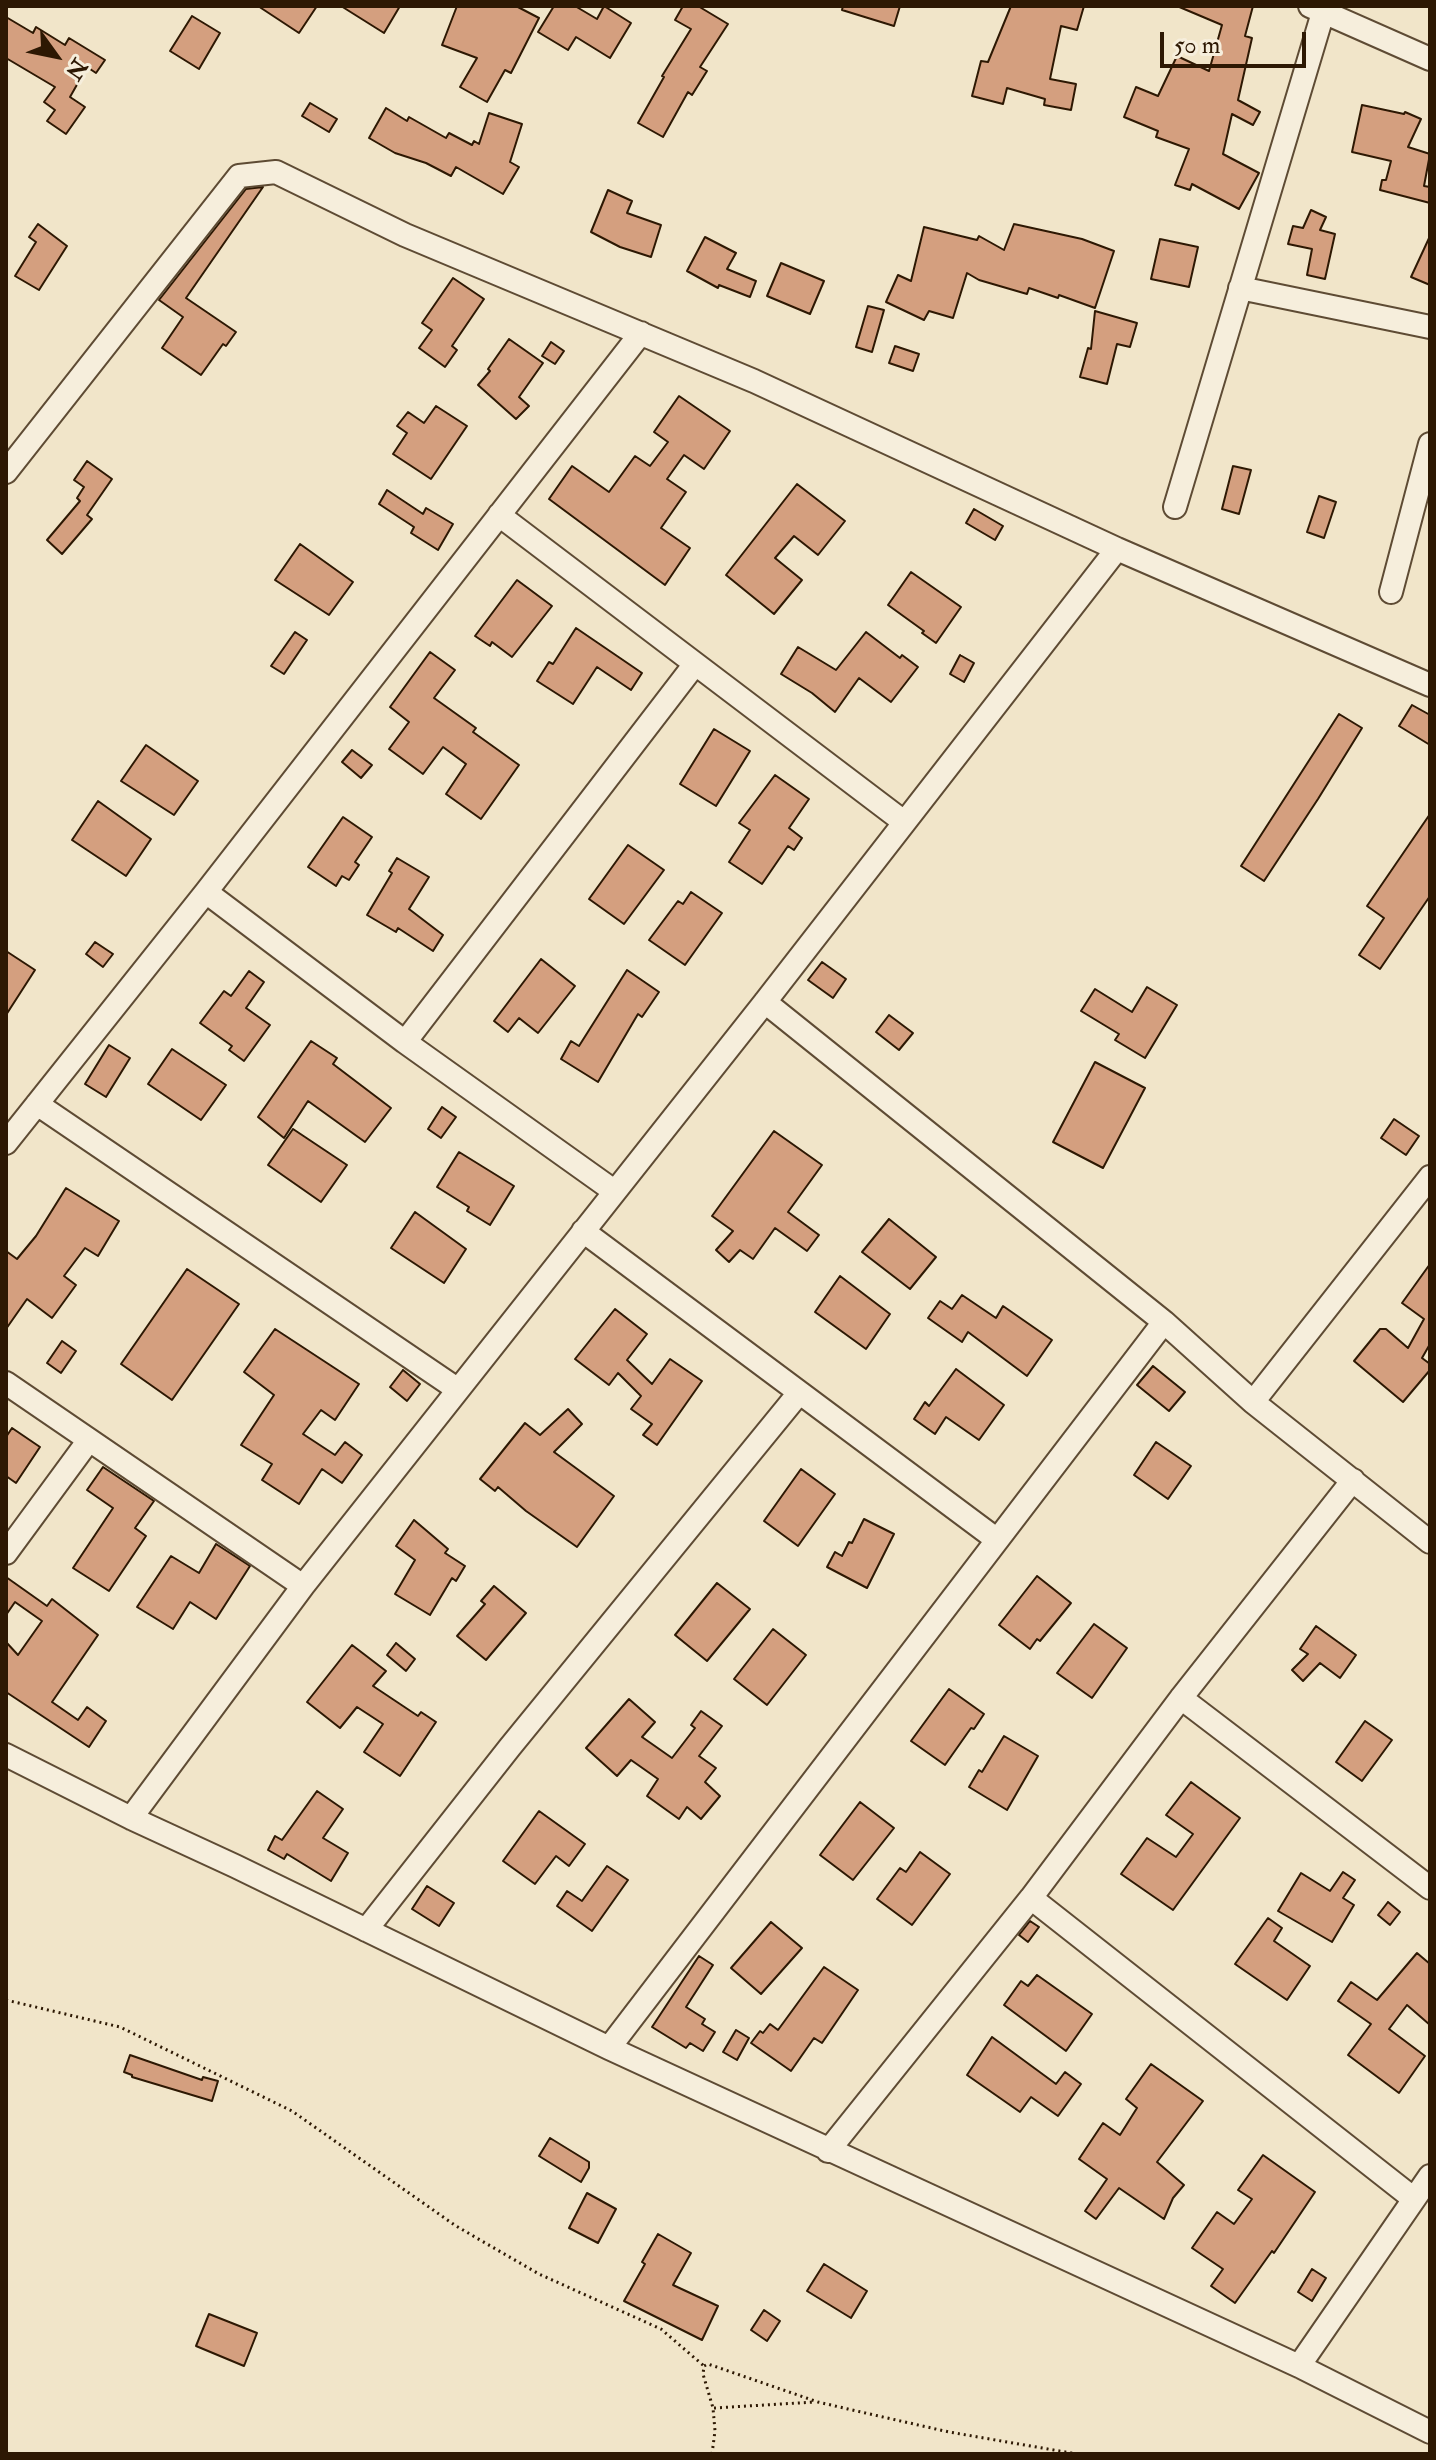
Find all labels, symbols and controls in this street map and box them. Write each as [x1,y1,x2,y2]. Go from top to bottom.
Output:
north arrow [16,16,96,96]
scale bar [1164,16,1310,66]
text: 50 m [1174,30,1220,61]
text: N [59,53,93,85]

